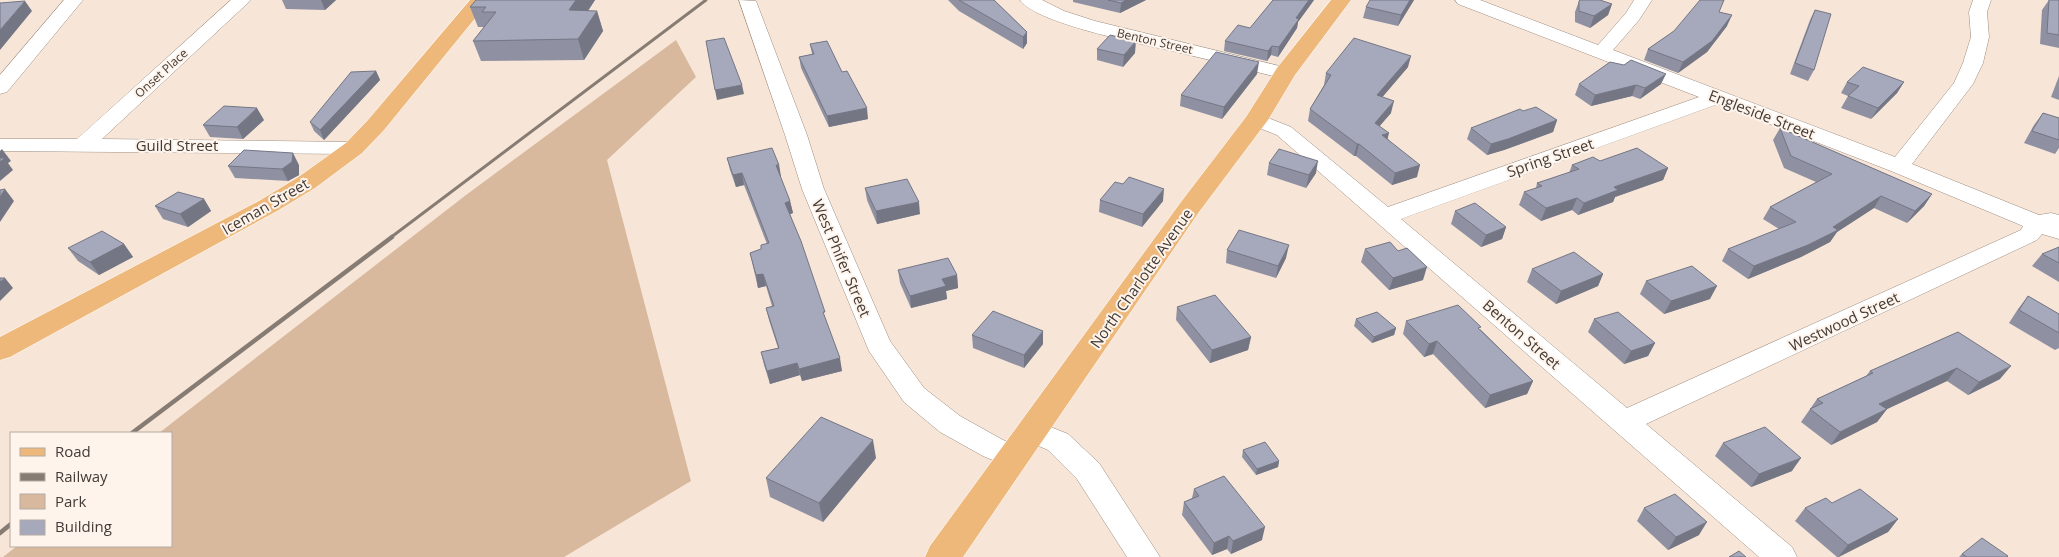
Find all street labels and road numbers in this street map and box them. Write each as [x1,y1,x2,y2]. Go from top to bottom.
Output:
street label: Benton Street [1115,24,1195,58]
street label: Onset Place [131,44,191,101]
street label: Engleside Street [1706,85,1818,143]
street label: Spring Street [1504,133,1596,181]
street label: Guild Street [136,135,218,155]
street label: Iceman Street [218,173,312,239]
street label: West Phifer Street [808,196,876,320]
street label: North Charlotte Avenue [1085,204,1197,352]
street label: Westwood Street [1786,287,1902,355]
street label: Benton Street [1479,295,1565,373]

